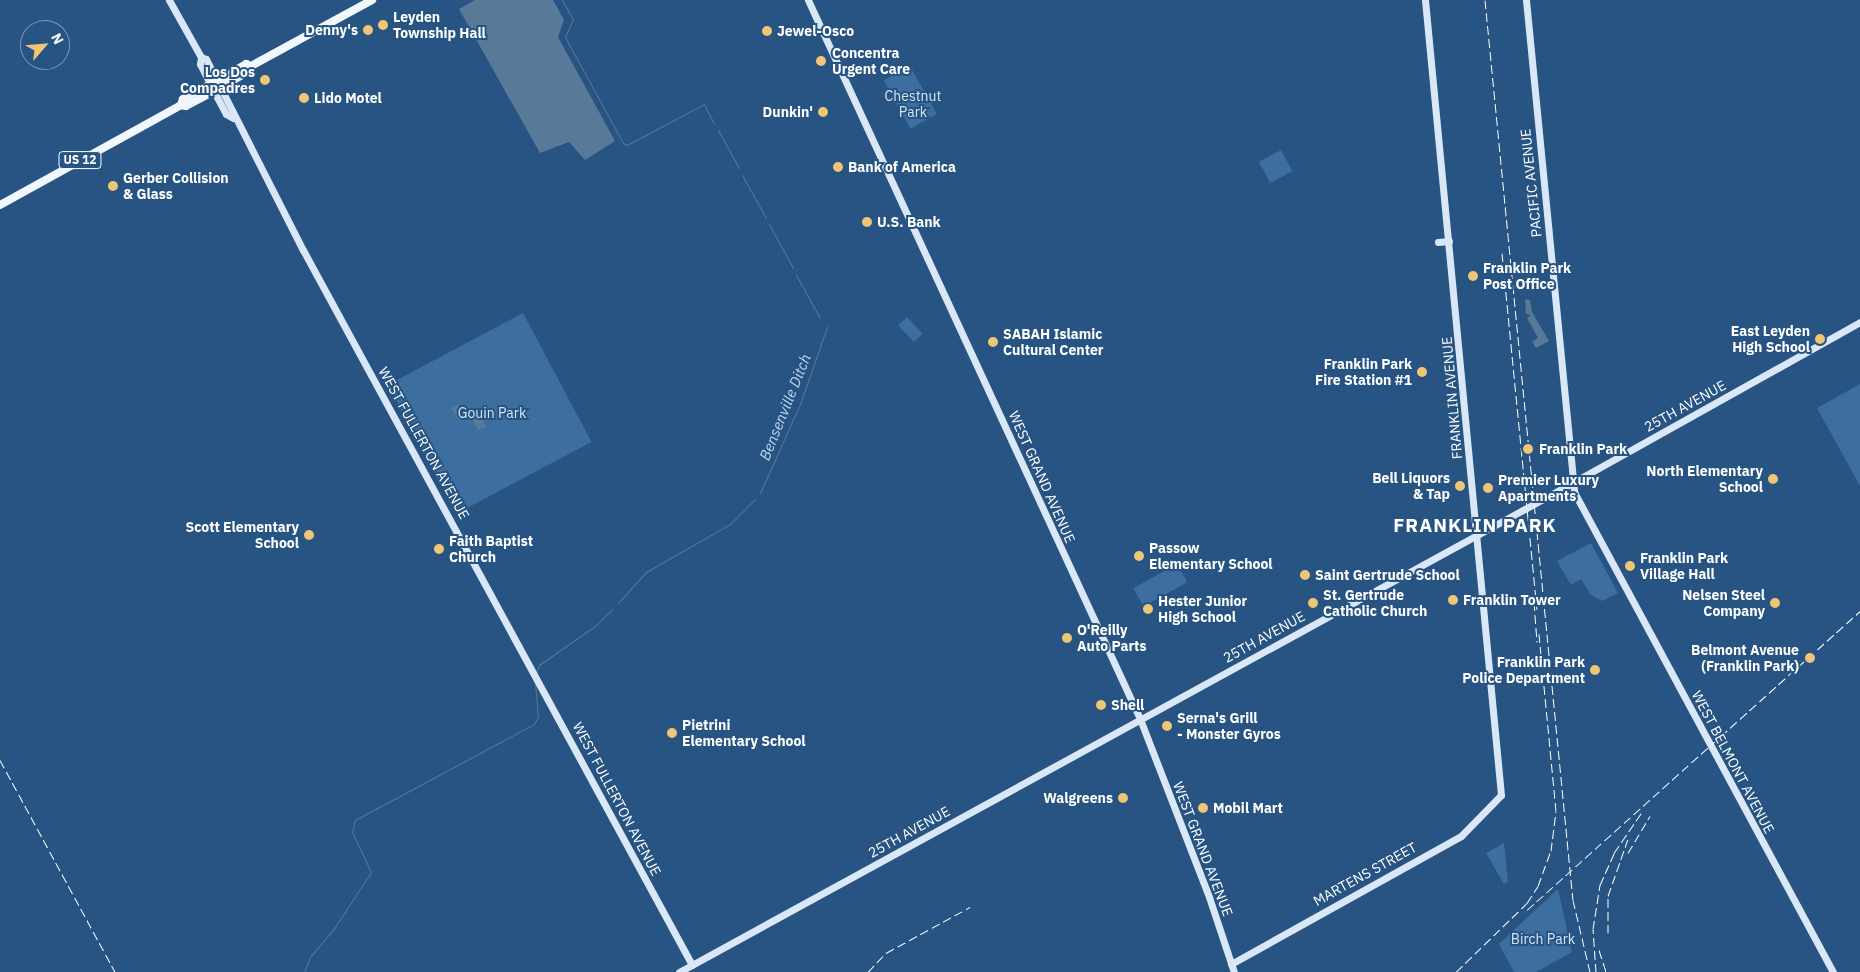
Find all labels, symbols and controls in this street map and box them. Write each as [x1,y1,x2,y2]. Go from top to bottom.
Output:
place label: Leyden Township Hall [393,9,486,41]
marker: Leyden Township Hall [377,19,389,31]
north arrow [20,20,70,70]
place label: Denny's [305,22,358,38]
place label: Jewel-Osco [777,23,854,39]
marker: Denny's [362,24,374,36]
marker: Jewel-Osco [761,25,773,37]
text: N [47,30,68,47]
place label: Concentra Urgent Care [832,45,910,78]
marker: Concentra Urgent Care [814,54,828,68]
place label: Los Dos Compadres [180,64,255,96]
marker: Los Dos Compadres [259,74,271,86]
park label: Chestnut Park [885,88,941,120]
place label: Lido Motel [314,90,382,106]
marker: Lido Motel [298,92,310,104]
place label: Dunkin' [763,104,813,120]
marker: Dunkin' [817,106,829,118]
street label: PACIFIC AVENUE [1517,128,1545,238]
road number: US 12 [58,150,102,170]
place label: Bank of America [848,159,956,175]
marker: Bank of America [832,161,844,173]
place label: Gerber Collision & Glass [123,170,229,202]
marker: Gerber Collision & Glass [107,180,119,192]
place label: U.S. Bank [877,214,941,230]
marker: U.S. Bank [861,216,873,228]
place label: Franklin Park Post Office [1483,260,1571,292]
marker: Franklin Park Post Office [1467,270,1479,282]
place label: East Leyden High School [1731,323,1810,356]
place label: SABAH Islamic Cultural Center [1003,326,1103,358]
marker: East Leyden High School [1814,333,1826,345]
marker: SABAH Islamic Cultural Center [987,336,999,348]
street label: FRANKLIN AVENUE [1438,336,1466,460]
water label: Bensenville Ditch [755,351,815,463]
place label: Franklin Park Fire Station #1 [1315,356,1412,388]
street label: WEST FULLERTON AVENUE [375,364,473,522]
marker: Franklin Park Fire Station #1 [1416,366,1428,378]
street label: 25TH AVENUE [1641,377,1729,435]
park label: Gouin Park [458,405,526,421]
street label: WEST GRAND AVENUE [1005,408,1079,546]
place label: Franklin Park [1539,441,1627,457]
marker: Franklin Park [1521,442,1535,456]
place label: North Elementary School [1646,463,1763,496]
place label: Bell Liquors & Tap [1372,470,1450,502]
place label: Premier Luxury Apartments [1498,472,1599,504]
marker: North Elementary School [1767,473,1779,485]
marker: Bell Liquors & Tap [1454,480,1466,492]
marker: Premier Luxury Apartments [1482,482,1494,494]
district label: FRANKLIN PARK [1392,515,1558,537]
place label: Scott Elementary School [185,519,299,552]
marker: Scott Elementary School [303,529,315,541]
place label: Faith Baptist Church [449,533,533,566]
place label: Passow Elementary School [1149,540,1273,572]
marker: Faith Baptist Church [433,543,445,555]
marker: Passow Elementary School [1133,550,1145,562]
place label: Franklin Park Village Hall [1640,550,1728,582]
marker: Franklin Park Village Hall [1624,560,1636,572]
place label: Saint Gertrude School [1315,567,1460,583]
marker: Saint Gertrude School [1299,569,1311,581]
place label: St. Gertrude Catholic Church [1323,587,1427,620]
place label: Nelsen Steel Company [1682,587,1765,620]
place label: Franklin Tower [1463,592,1561,608]
place label: Hester Junior High School [1158,593,1247,626]
marker: Franklin Tower [1447,594,1459,606]
marker: St. Gertrude Catholic Church [1307,597,1319,609]
marker: Nelsen Steel Company [1769,597,1781,609]
marker: Hester Junior High School [1142,603,1154,615]
street label: 25TH AVENUE [1220,608,1308,666]
place label: O'Reilly Auto Parts [1077,622,1147,654]
marker: O'Reilly Auto Parts [1061,632,1073,644]
place label: Belmont Avenue (Franklin Park) [1691,642,1799,674]
marker: Belmont Avenue (Franklin Park) [1803,651,1817,665]
place label: Franklin Park Police Department [1462,654,1585,686]
marker: Franklin Park Police Department [1589,664,1601,676]
street label: WEST BELMONT AVENUE [1688,688,1778,836]
place label: Shell [1111,697,1144,713]
marker: Shell [1095,699,1107,711]
place label: Serna's Grill - Monster Gyros [1177,710,1281,742]
place label: Pietrini Elementary School [682,717,806,750]
street label: WEST FULLERTON AVENUE [569,719,665,879]
marker: Serna's Grill - Monster Gyros [1161,720,1173,732]
marker: Pietrini Elementary School [666,727,678,739]
street label: WEST GRAND AVENUE [1170,779,1236,919]
place label: Walgreens [1043,790,1113,806]
marker: Walgreens [1117,792,1129,804]
place label: Mobil Mart [1213,800,1283,816]
marker: Mobil Mart [1197,802,1209,814]
street label: 25TH AVENUE [865,803,953,861]
street label: MARTENS STREET [1310,839,1420,909]
park label: Birch Park [1511,931,1575,947]

